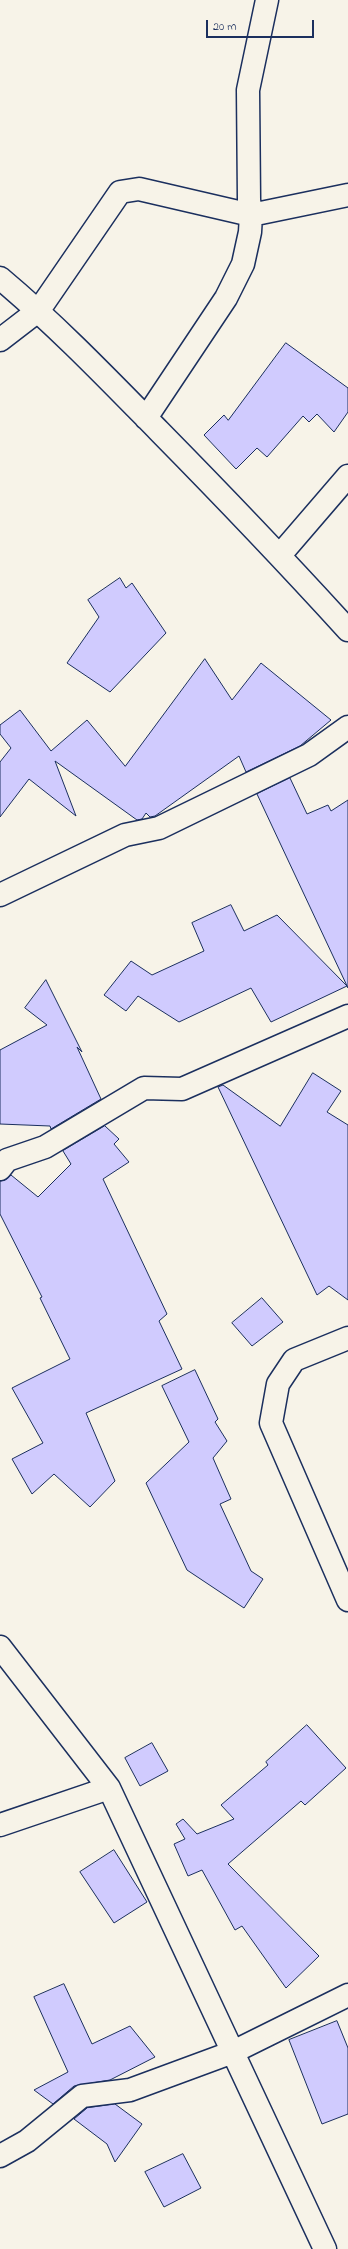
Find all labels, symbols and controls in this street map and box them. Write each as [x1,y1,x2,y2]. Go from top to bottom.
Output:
scale bar [208,12,316,38]
text: 20 m [213,18,236,36]

